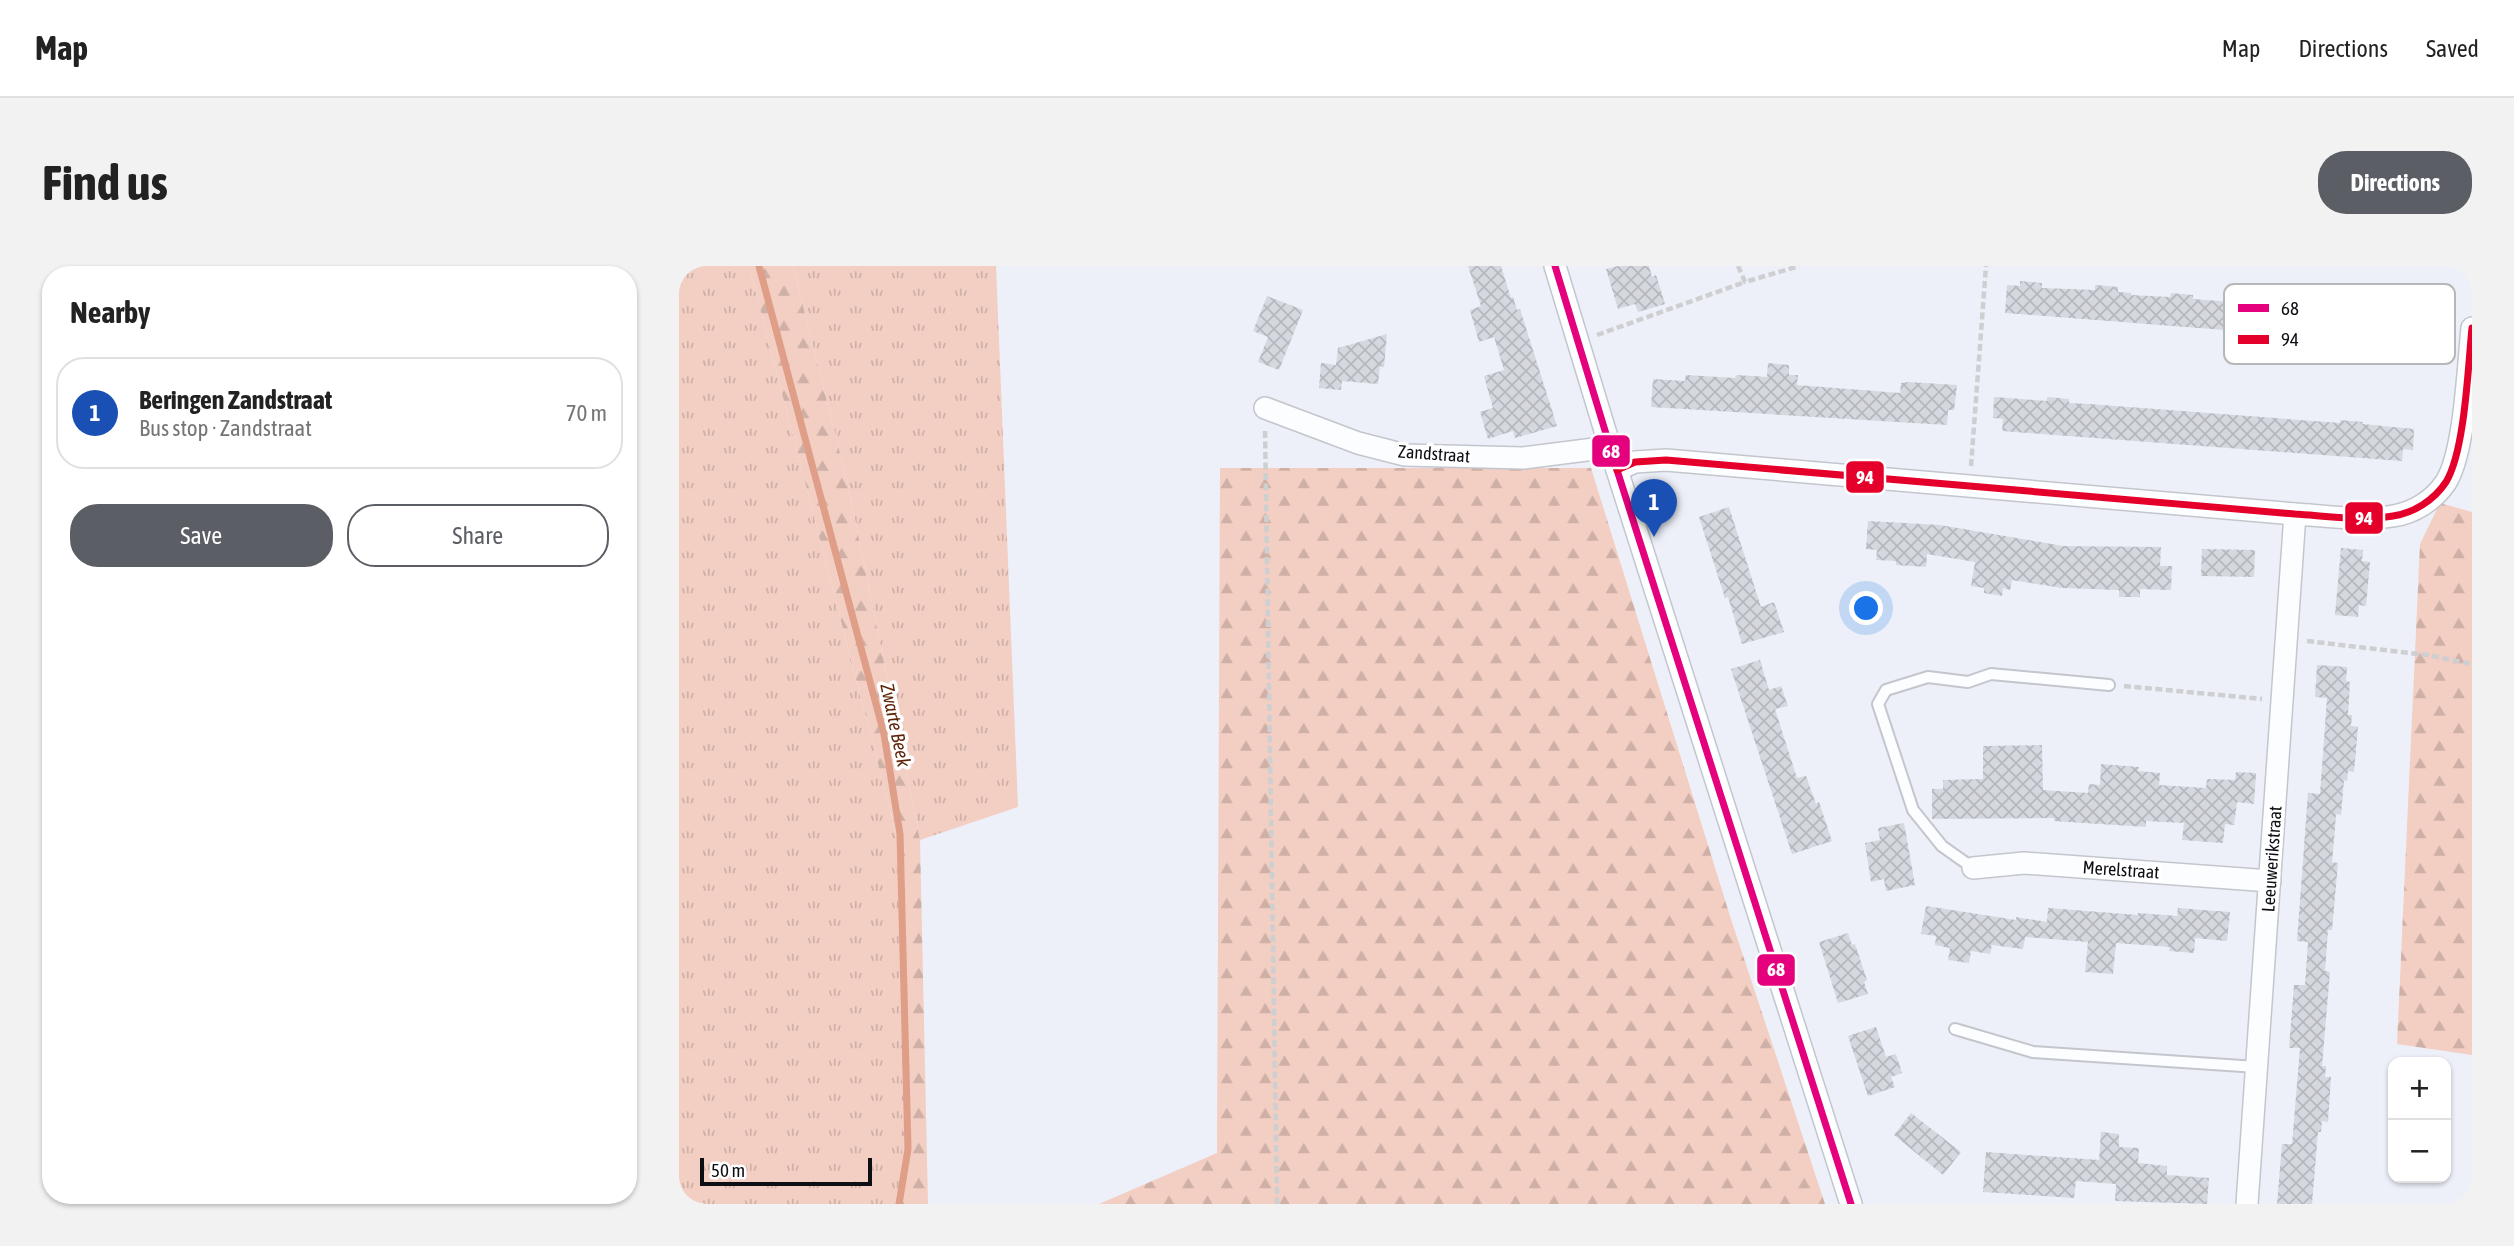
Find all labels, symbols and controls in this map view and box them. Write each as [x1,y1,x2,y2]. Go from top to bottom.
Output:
text: Map [35,29,88,67]
text: Map [2222,35,2260,62]
text: Directions [2298,35,2388,62]
text: Saved [2426,35,2479,62]
button: Directions [2318,151,2472,214]
text: Find us [42,154,168,210]
legend [2224,284,2455,364]
text: Nearby [70,295,150,329]
text: 68 [2281,297,2299,319]
text: 94 [2281,328,2299,350]
text: Beringen Zandstraat [139,385,332,415]
text: 1 [90,400,100,426]
text: 70 m [566,400,607,426]
text: Bus stop · Zandstraat [139,415,312,441]
line badge: 68 [1591,434,1631,468]
text: 68 [1602,440,1620,462]
street label: Zandstraat [1397,441,1471,466]
line badge: 94 [1845,460,1885,494]
text: 94 [1856,466,1874,488]
pin: 1 [1631,479,1677,537]
line badge: 94 [2344,501,2384,535]
button: Save [70,504,333,567]
button: Share [347,504,609,567]
text: 94 [2355,507,2373,529]
your location [1849,591,1883,625]
water label: Zwarte Beek [876,681,916,769]
street label: Leeuwerikstraat [2257,805,2286,913]
street label: Merelstraat [2082,856,2160,883]
line badge: 68 [1756,953,1796,987]
text: 68 [1767,958,1785,980]
map controls [2388,1057,2451,1183]
button: + [2388,1057,2451,1120]
button: − [2388,1120,2451,1183]
scale bar [700,1155,871,1187]
text: 50 m [711,1159,745,1181]

